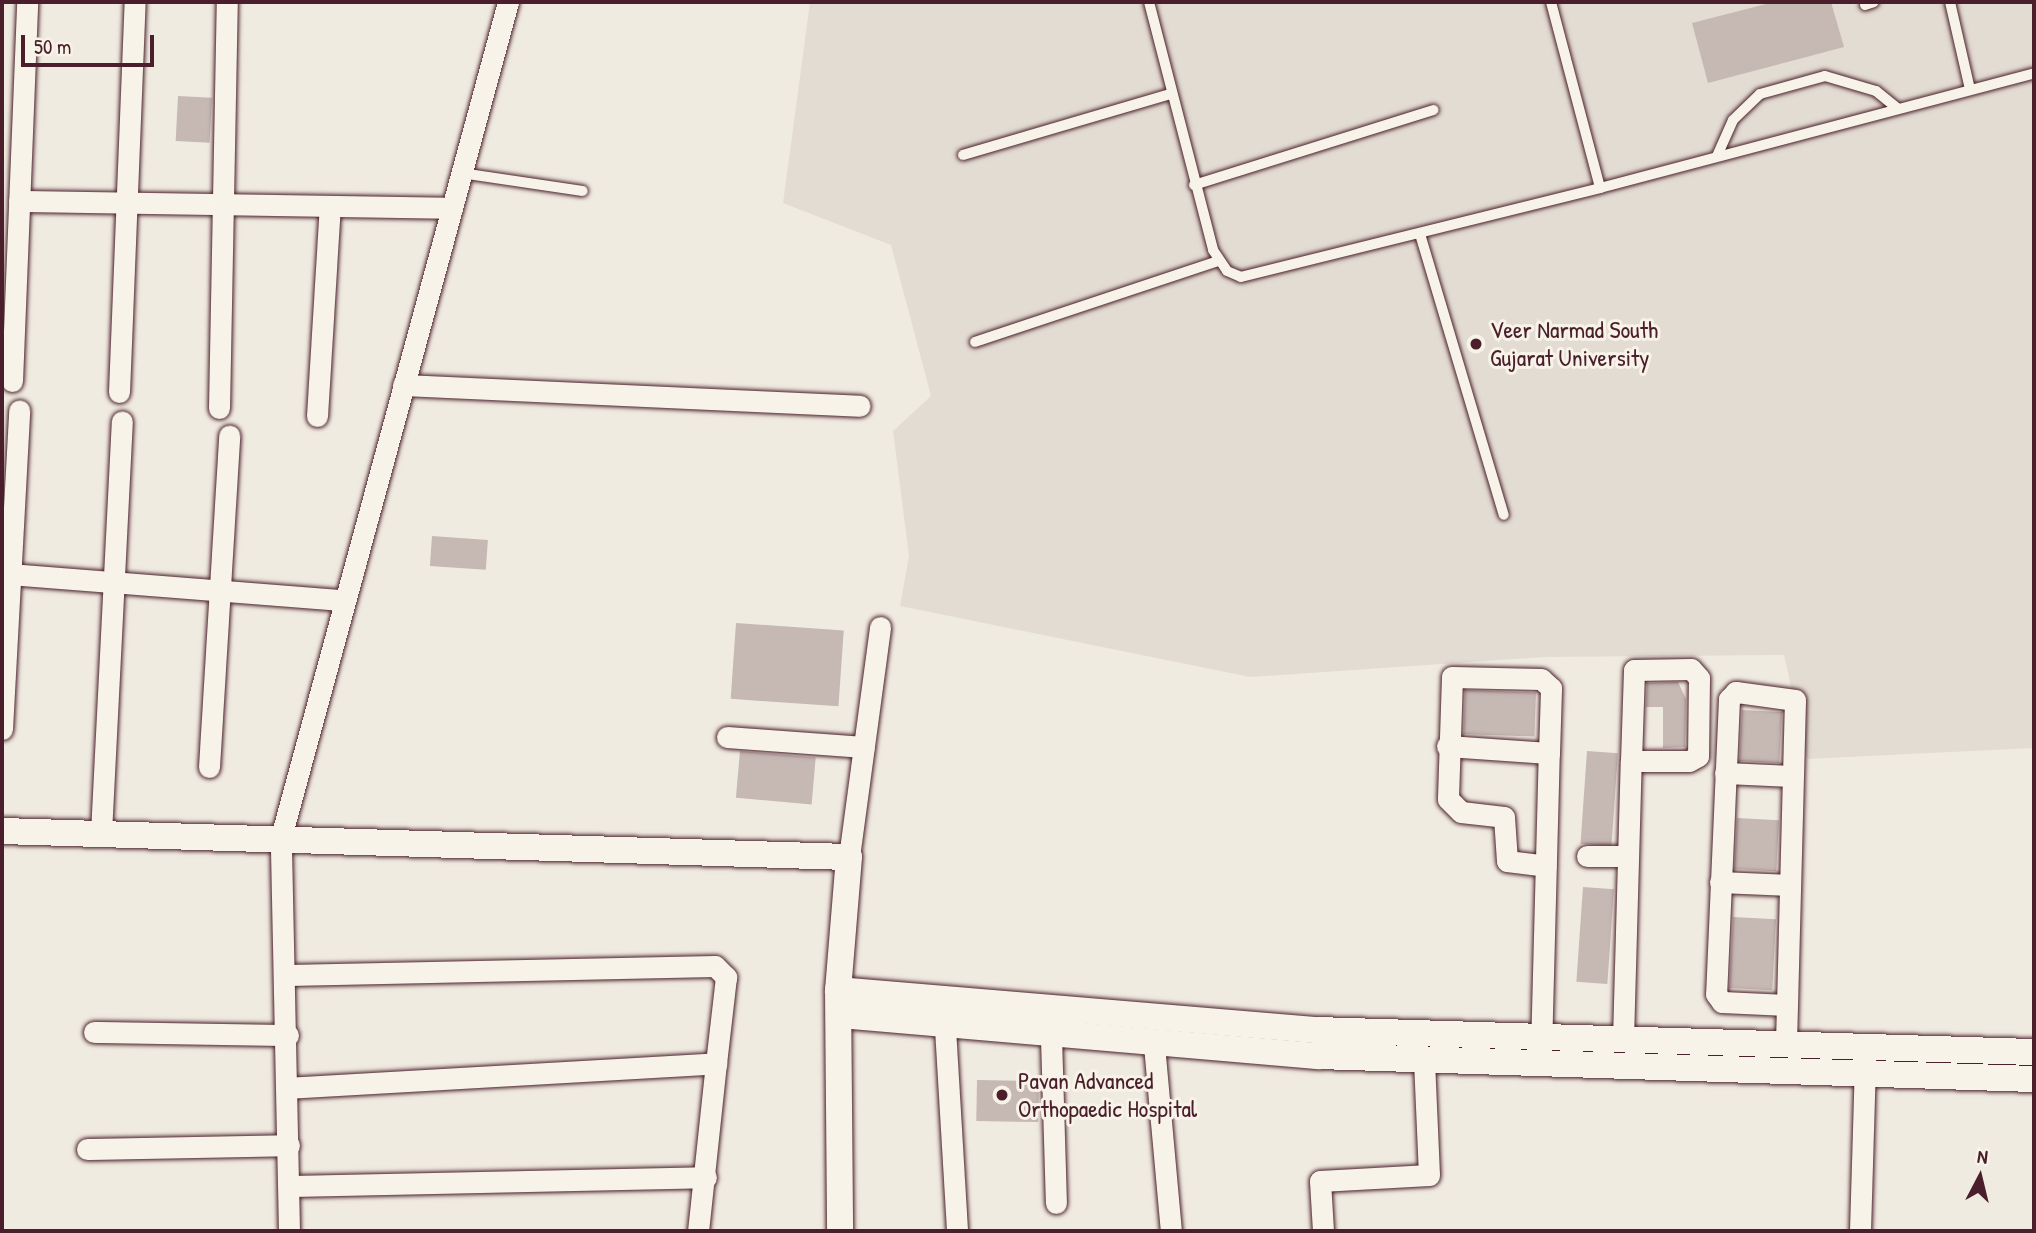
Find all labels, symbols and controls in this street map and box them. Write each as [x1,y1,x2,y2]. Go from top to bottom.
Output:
scale bar [24,21,158,65]
text: 50 m [34,32,71,61]
place label: Veer Narmad South Gujarat University [1490,316,1658,372]
marker: Veer Narmad South Gujarat University [1468,336,1484,352]
place label: Pavan Advanced Orthopaedic Hospital [1018,1067,1197,1123]
marker: Pavan Advanced Orthopaedic Hospital [992,1085,1012,1105]
north arrow [1945,1142,2015,1212]
text: N [1976,1143,1989,1170]

